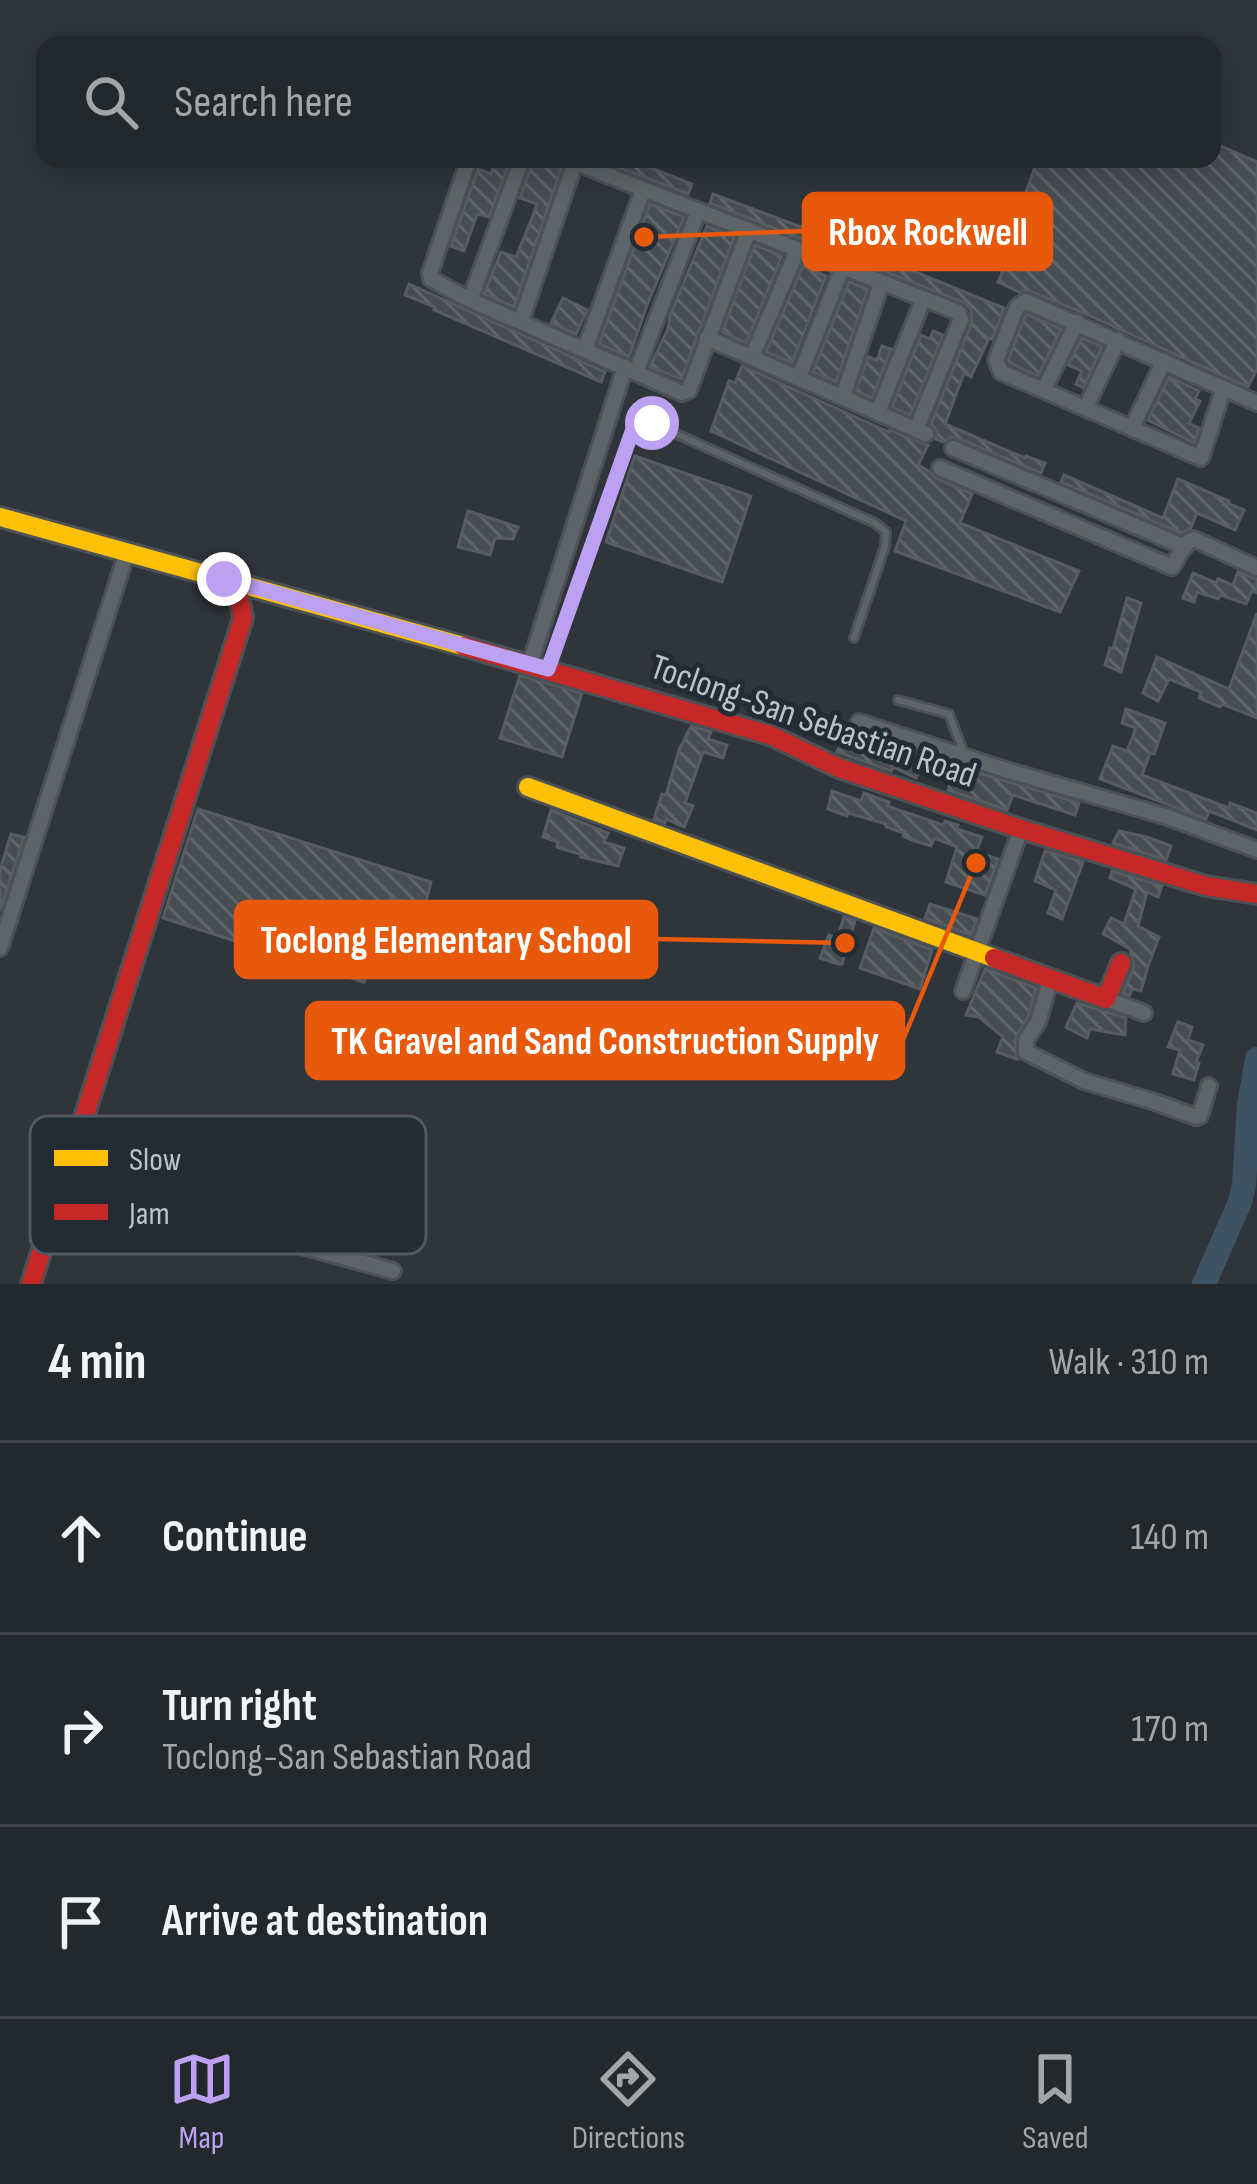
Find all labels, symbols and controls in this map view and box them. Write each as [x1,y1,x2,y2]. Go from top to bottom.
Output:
search box [36,36,1221,168]
icon: search [78,69,144,135]
text: Search here [174,75,353,130]
callout: Rbox Rockwell [804,194,1051,269]
text: Rbox Rockwell [828,210,1028,257]
route start [625,396,679,450]
route end [197,552,251,606]
street label: Toclong-San Sebastian Road [645,646,981,798]
callout: Toclong Elementary School [236,902,656,977]
text: Toclong Elementary School [260,918,632,965]
callout: TK Gravel and Sand Construction Supply [307,1003,903,1078]
text: TK Gravel and Sand Construction Supply [331,1019,879,1066]
legend [30,1116,426,1254]
text: Slow [129,1140,181,1180]
text: Jam [128,1194,170,1234]
text: 4 min [48,1332,147,1393]
text: Walk · 310 m [1049,1339,1209,1386]
icon: ahead [48,1505,114,1571]
text: Continue [162,1510,308,1565]
text: 140 m [1130,1514,1209,1561]
text: Turn right [162,1679,317,1734]
icon: right [48,1697,114,1763]
text: 170 m [1131,1706,1209,1753]
text: Toclong-San Sebastian Road [162,1734,532,1781]
icon: arrive [48,1889,114,1955]
text: Arrive at destination [162,1894,488,1949]
tab: Map [169,2046,235,2158]
tab: Directions [572,2046,685,2158]
tab: Saved [1022,2046,1088,2158]

